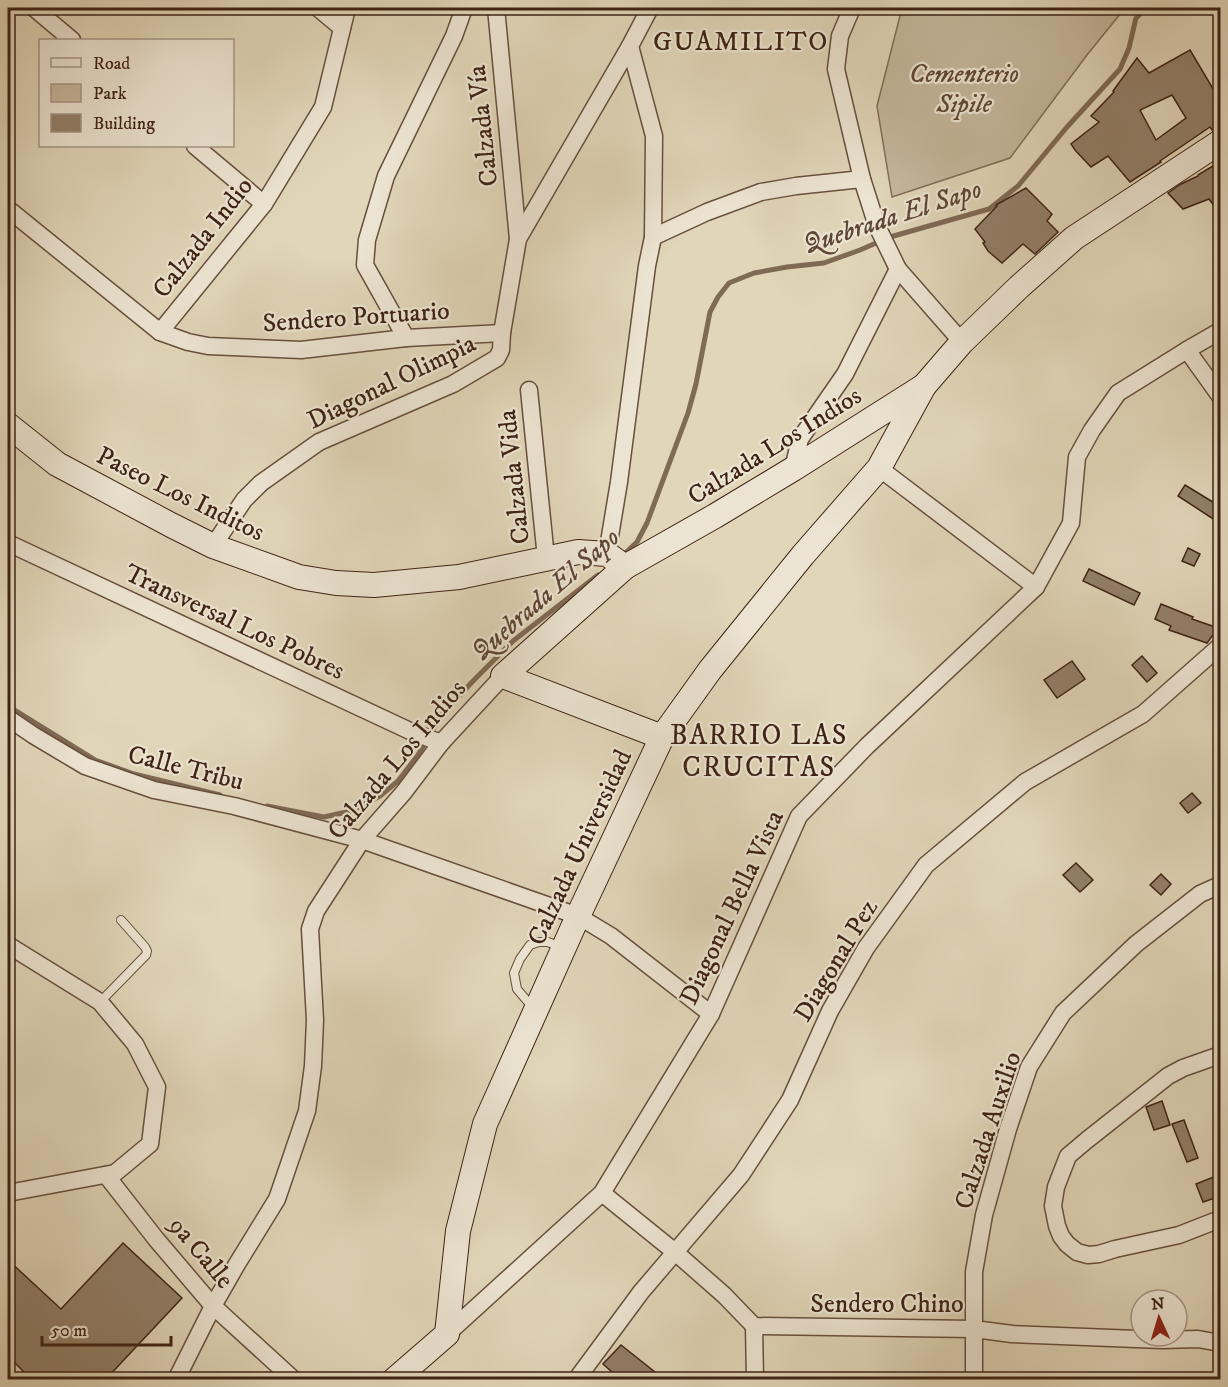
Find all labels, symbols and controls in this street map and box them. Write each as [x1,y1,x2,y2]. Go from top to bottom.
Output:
district label: GUAMILITO [653,25,829,59]
legend [39,39,234,147]
text: Road [93,53,130,75]
park label: Cementerio Sipile [909,58,1019,121]
street label: Calzada Vía [461,64,506,188]
text: Park [93,83,127,105]
text: Building [93,113,155,135]
street label: Calzada Indio [146,171,261,305]
water label: Quebrada El Sapo [799,172,986,262]
street label: Sendero Portuario [262,295,451,340]
street label: Diagonal Olimpia [302,327,481,437]
street label: Calzada Los Indios [682,380,868,513]
street label: Calzada Vida [491,408,538,546]
street label: Paseo Los Inditos [91,439,270,549]
water label: Quebrada El Sapo [464,521,627,669]
street label: Transversal Los Pobres [119,557,350,688]
street label: Calzada Los Indios [321,673,474,847]
district label: BARRIO LAS CRUCITAS [670,718,848,785]
street label: Calle Tribu [124,738,247,799]
street label: Calzada Universidad [521,745,640,951]
street label: Diagonal Bella Vista [673,805,792,1010]
street label: Diagonal Pez [787,893,886,1028]
street label: Calzada Auxilio [947,1047,1029,1213]
street label: 9a Calle [160,1209,241,1296]
street label: Sendero Chino [810,1288,964,1321]
north arrow [1129,1288,1189,1348]
text: N [1151,1294,1165,1314]
scale bar [42,1309,171,1347]
text: 50 m [51,1320,87,1342]

